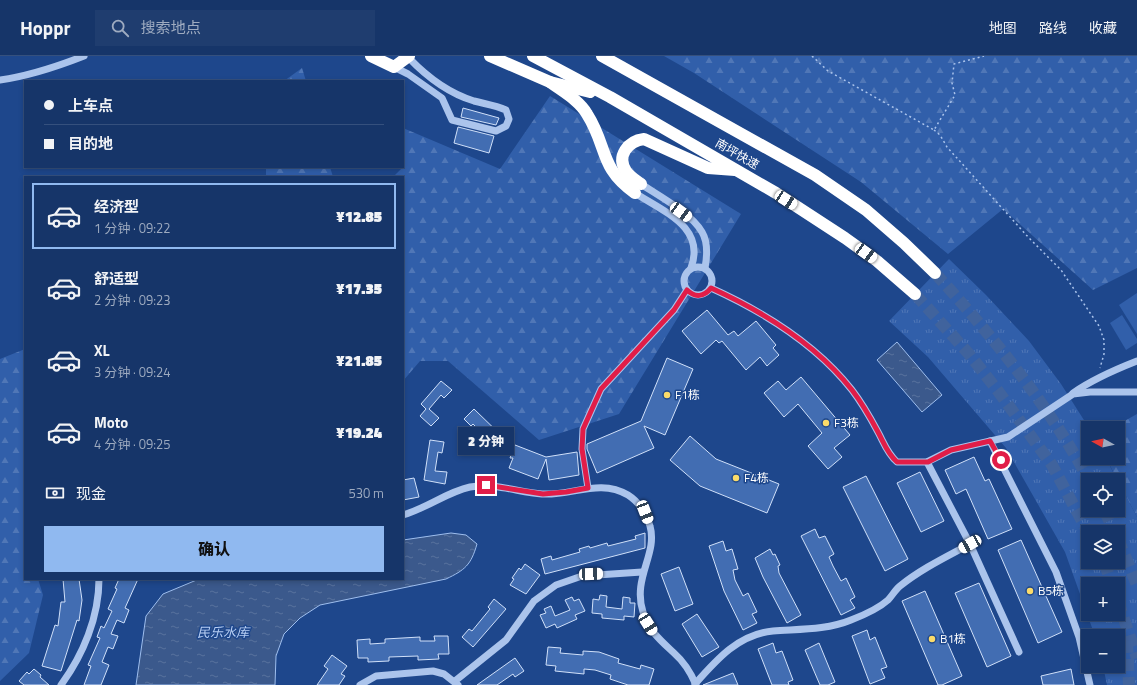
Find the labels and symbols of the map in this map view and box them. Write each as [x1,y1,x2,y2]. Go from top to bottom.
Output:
street label: 南坪快速 [712,133,763,174]
car [773,188,799,212]
car [668,200,694,224]
car [853,241,879,265]
place label: F1栋 [675,385,700,404]
marker: F1栋 [662,390,672,400]
place label: F3栋 [834,413,859,432]
marker: F3栋 [821,418,831,428]
north arrow [1081,421,1125,465]
callout: 2 分钟 [458,427,514,455]
route start [992,451,1010,469]
place label: F4栋 [744,468,769,487]
marker: F4栋 [731,473,741,483]
route end [477,476,495,494]
car [635,499,655,525]
car [957,533,983,555]
car [579,568,603,580]
place label: B5栋 [1038,581,1064,600]
marker: B5栋 [1025,586,1035,596]
car [637,611,659,637]
water label: 民乐水库 [197,622,251,642]
place label: B1栋 [940,629,966,648]
marker: B1栋 [927,634,937,644]

